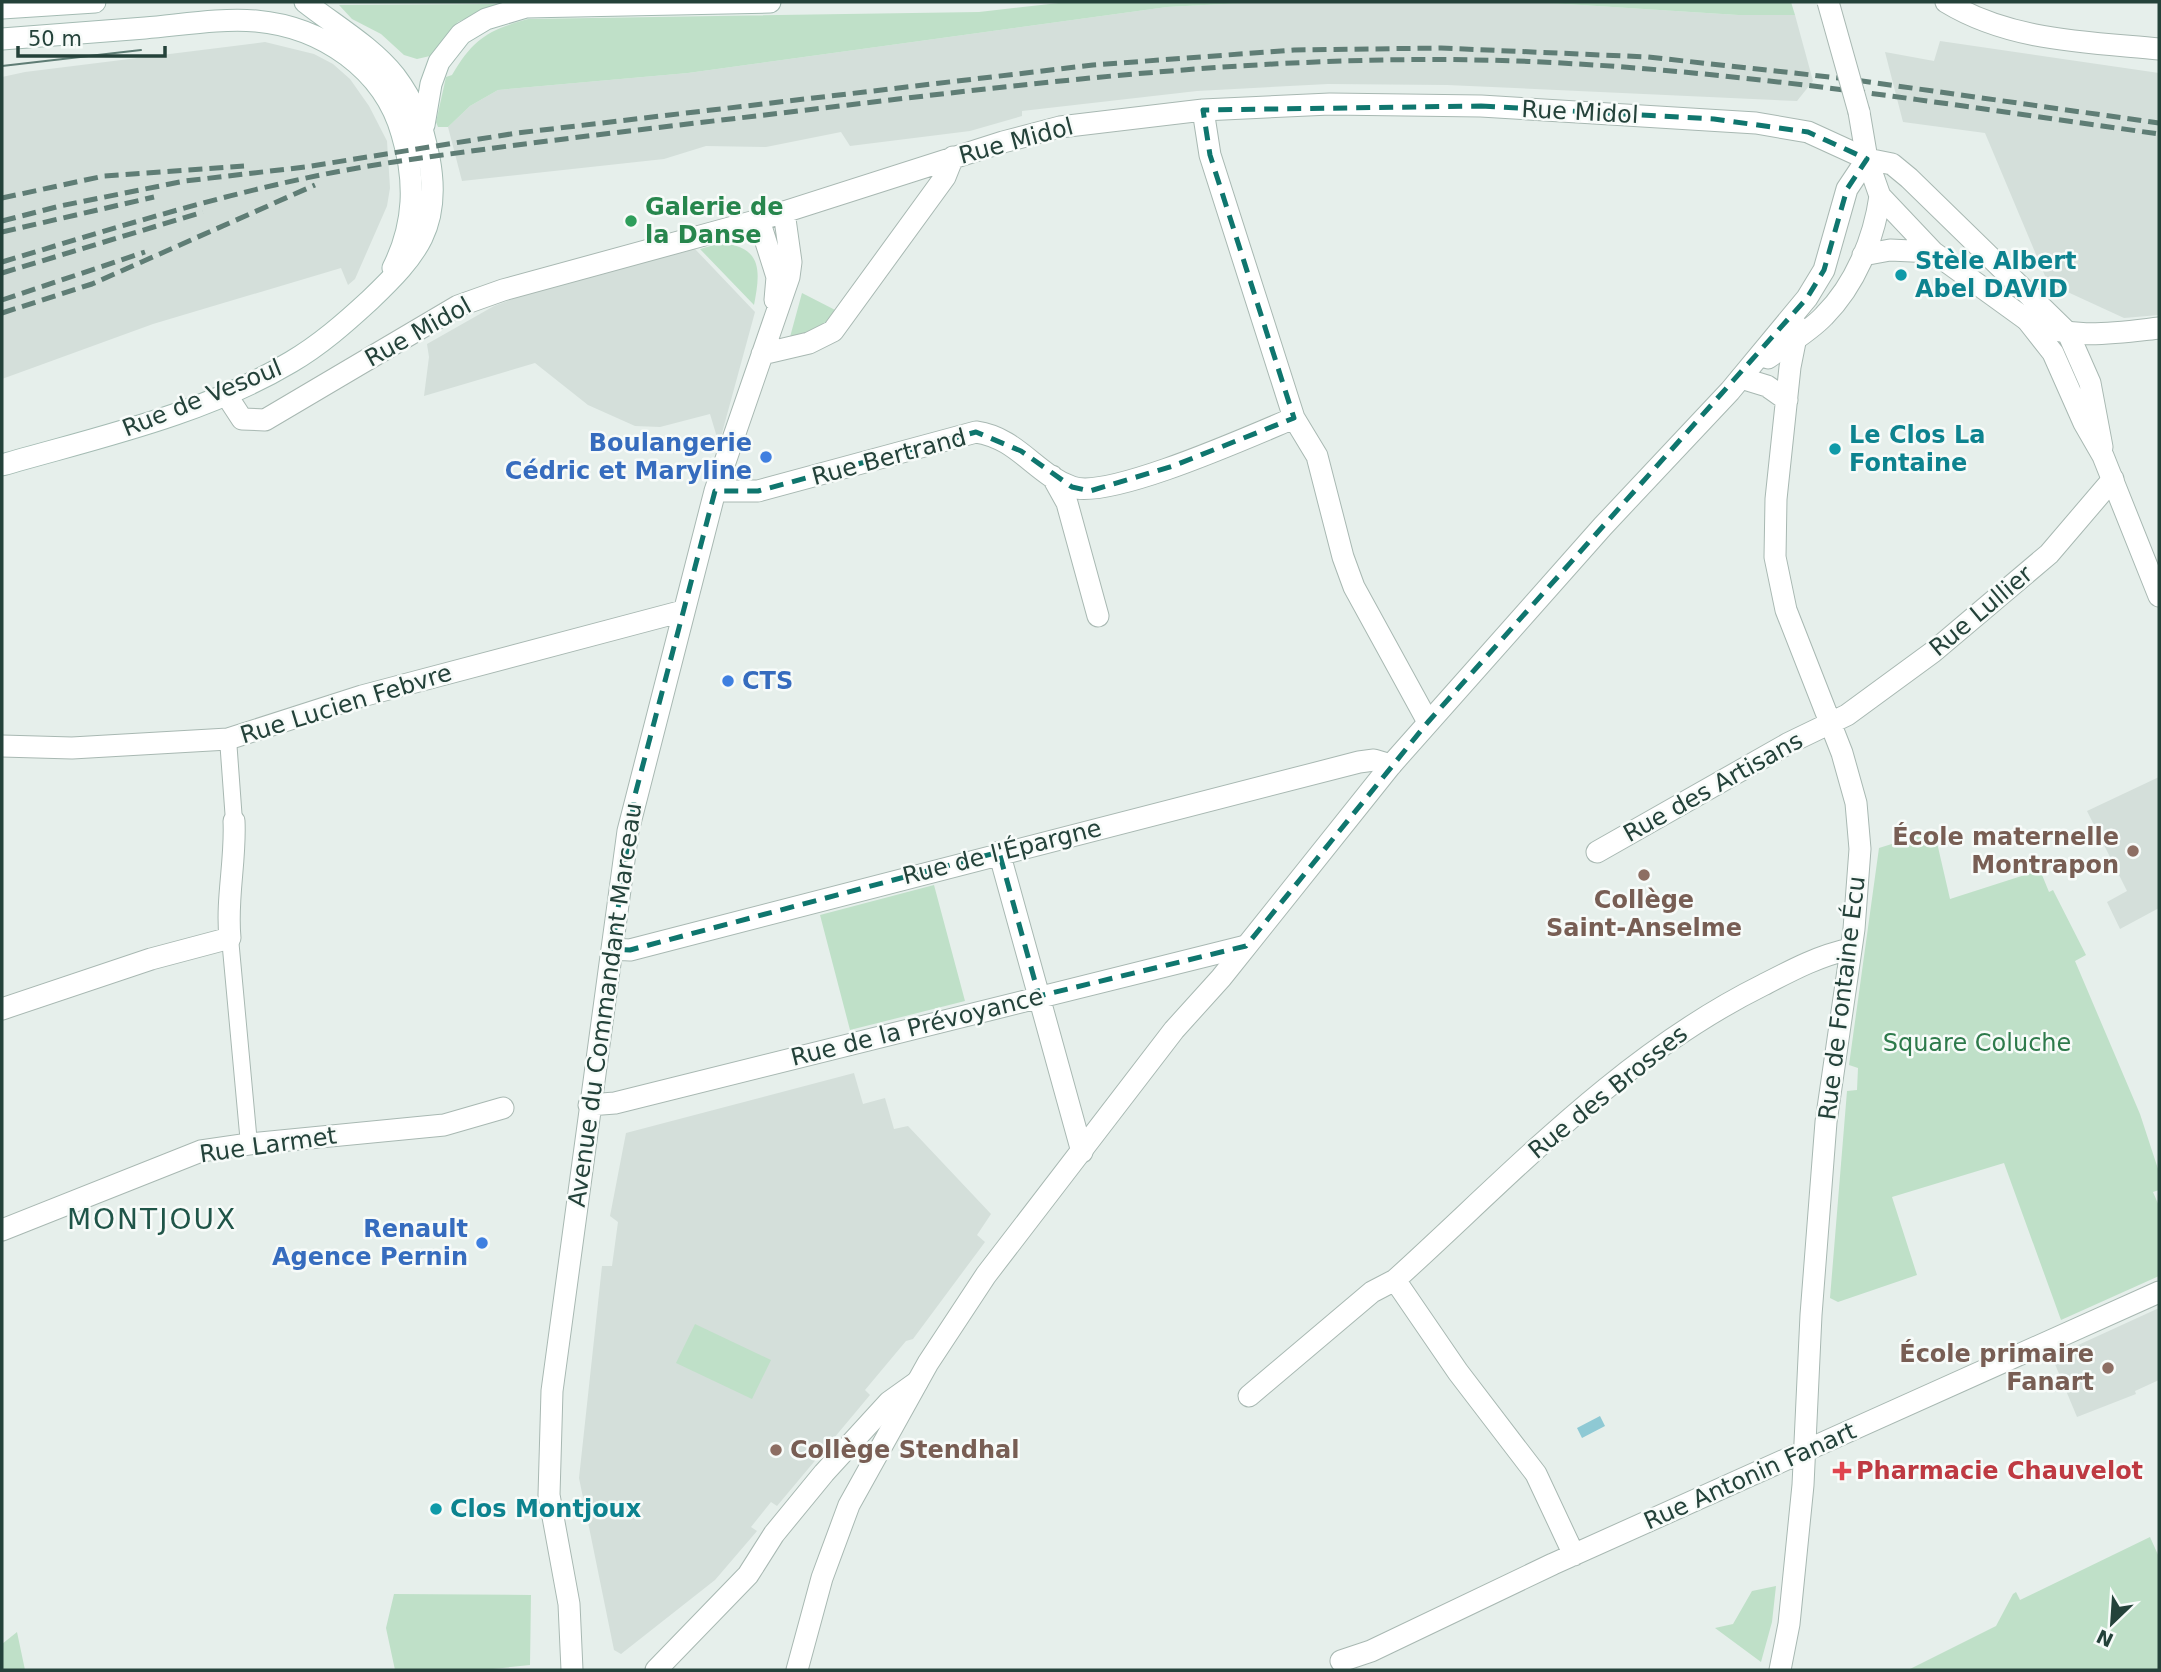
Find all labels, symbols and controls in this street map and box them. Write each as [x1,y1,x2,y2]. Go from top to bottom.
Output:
scale bar [18,14,164,58]
text: 50 m [28,27,82,51]
street label: Rue Midol [1521,95,1639,129]
street label: Rue Midol [956,112,1076,170]
place label: Galerie de la Danse [645,193,784,249]
marker: Galerie de la Danse [623,213,639,229]
place label: Stèle Albert Abel DAVID [1915,247,2076,303]
marker: Stèle Albert Abel DAVID [1893,267,1909,283]
street label: Rue Midol [360,291,476,373]
street label: Rue de Vesoul [118,353,286,443]
place label: Le Clos La Fontaine [1849,421,1985,477]
street label: Rue Bertrand [809,423,969,491]
place label: Boulangerie Cédric et Maryline [505,429,752,485]
marker: Le Clos La Fontaine [1827,441,1843,457]
marker: Boulangerie Cédric et Maryline [758,449,774,465]
street label: Rue Lullier [1924,560,2038,662]
street label: Rue Lucien Febvre [237,659,455,749]
place label: CTS [742,667,793,695]
marker: CTS [720,673,736,689]
street label: Rue des Artisans [1618,726,1808,848]
street label: Avenue du Commandant Marceau [563,801,647,1209]
street label: Rue de l'Épargne [899,813,1104,890]
place label: École maternelle Montrapon [1892,822,2119,879]
marker: École maternelle Montrapon [2125,843,2141,859]
marker: Collège Saint-Anselme [1636,867,1652,883]
street label: Rue de Fontaine Écu [1812,874,1871,1122]
place label: Collège Saint-Anselme [1546,886,1742,942]
street label: Rue de la Prévoyance [788,982,1046,1072]
street label: Rue des Brosses [1523,1019,1693,1165]
park label: Square Coluche [1883,1029,2071,1057]
street label: Rue Larmet [198,1122,338,1168]
district label: MONTJOUX [67,1203,237,1236]
place label: Renault Agence Pernin [272,1215,468,1271]
marker: Renault Agence Pernin [474,1235,490,1251]
place label: École primaire Fanart [1899,1339,2094,1396]
marker: École primaire Fanart [2100,1360,2116,1376]
street label: Rue Antonin Fanart [1640,1417,1860,1535]
place label: Collège Stendhal [790,1436,1019,1464]
marker: Collège Stendhal [768,1442,784,1458]
place label: Pharmacie Chauvelot [1856,1457,2143,1485]
marker: Pharmacie Chauvelot [1834,1463,1850,1479]
place label: Clos Montjoux [450,1495,642,1523]
marker: Clos Montjoux [428,1501,444,1517]
north arrow [2077,1588,2147,1658]
text: N [2093,1625,2117,1652]

